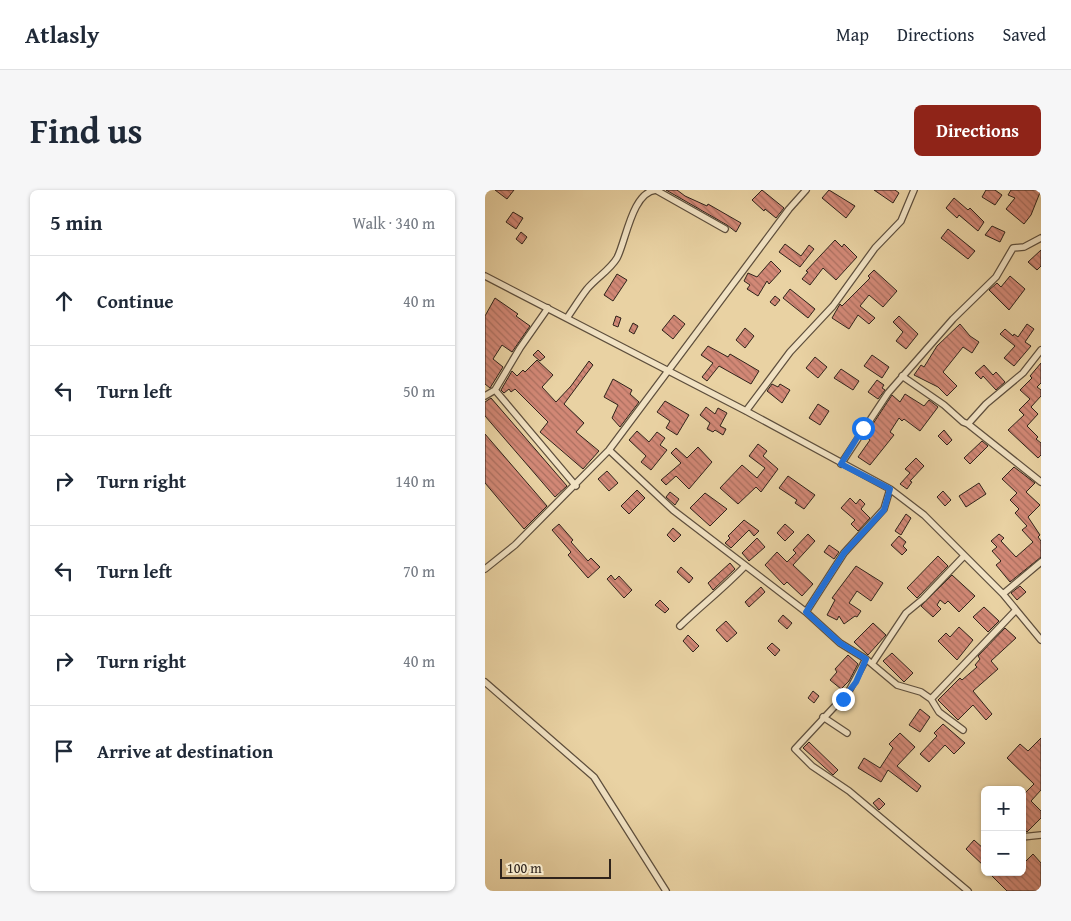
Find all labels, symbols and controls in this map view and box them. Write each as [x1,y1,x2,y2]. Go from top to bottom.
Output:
text: Atlasly [25,17,99,52]
text: Map [836,21,869,48]
text: Directions [897,21,974,48]
text: Saved [1002,21,1046,48]
text: Find us [30,105,143,156]
button: Directions [914,105,1041,156]
text: 5 min [50,207,102,238]
text: Walk · 340 m [352,211,435,235]
icon: ahead [50,287,78,315]
text: Continue [97,287,174,315]
text: 40 m [403,289,435,313]
icon: left [50,377,78,405]
text: Turn left [97,377,172,405]
text: 50 m [403,379,435,403]
route start [852,417,875,440]
icon: right [50,467,78,495]
text: Turn right [97,467,186,495]
text: 140 m [395,469,435,493]
icon: left [50,557,78,585]
text: Turn left [97,557,172,585]
text: 70 m [403,559,435,583]
icon: right [50,647,78,675]
text: Turn right [97,647,186,675]
text: 40 m [403,649,435,673]
route end [832,688,855,711]
icon: arrive [50,737,78,765]
text: Arrive at destination [97,737,273,765]
map controls [981,786,1026,876]
button: + [981,786,1026,831]
button: − [981,831,1026,876]
scale bar [500,856,611,879]
text: 100 m [507,858,542,878]

